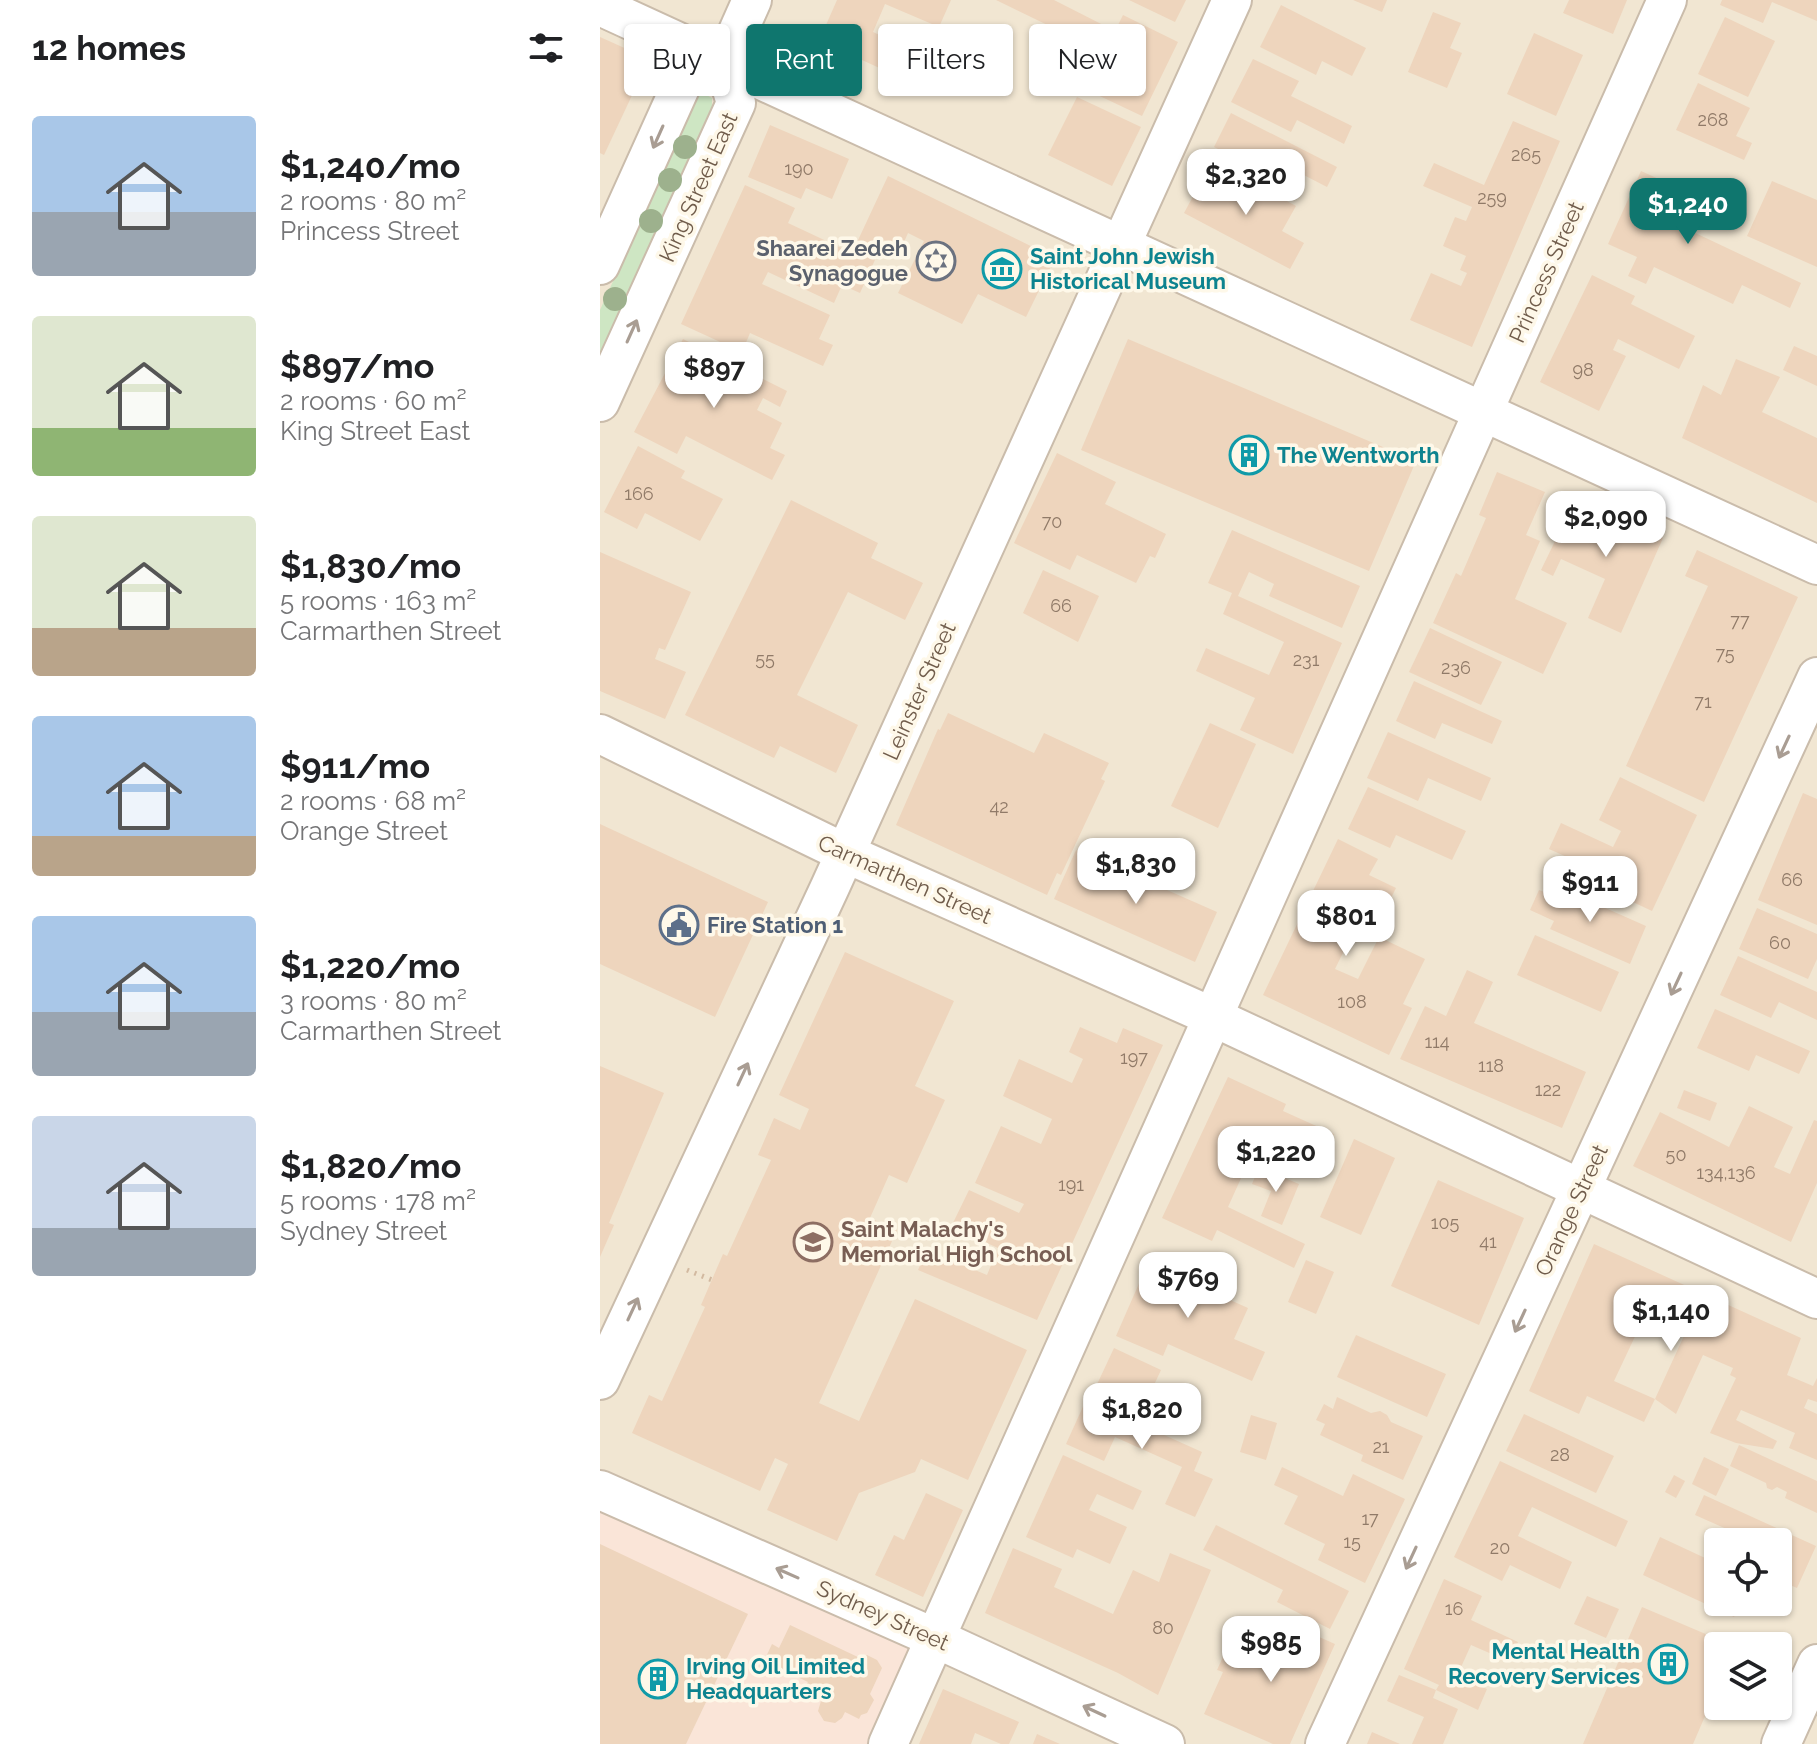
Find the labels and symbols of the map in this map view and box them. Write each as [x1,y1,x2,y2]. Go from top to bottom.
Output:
street label: King Street East [653,108,743,266]
house number: 268 [1698,109,1728,130]
one-way arrow [650,125,665,149]
house number: 265 [1511,144,1541,165]
pin: $2,320 [1181,149,1311,217]
house number: 190 [784,158,814,179]
pin: $1,240 [1623,178,1753,246]
house number: 259 [1477,187,1507,208]
street label: Princess Street [1503,197,1589,347]
place label: Shaarei Zedeh Synagogue [756,235,908,286]
synagogue icon: Shaarei Zedeh Synagogue [915,240,957,282]
place label: Saint John Jewish Historical Museum [1030,243,1226,294]
museum icon: Saint John Jewish Historical Museum [981,248,1023,290]
one-way arrow [626,319,641,343]
pin: $897 [667,342,761,410]
house number: 98 [1572,359,1594,380]
building icon: The Wentworth [1228,434,1270,476]
place label: The Wentworth [1277,442,1440,468]
house number: 166 [624,483,654,504]
pin: $2,090 [1541,491,1671,559]
house number: 70 [1042,511,1062,532]
house number: 66 [1050,595,1072,616]
house number: 77 [1730,610,1750,631]
street label: Leinster Street [877,618,961,764]
house number: 75 [1715,643,1735,664]
house number: 55 [755,648,775,669]
house number: 231 [1293,649,1320,670]
house number: 236 [1441,657,1471,678]
house number: 71 [1694,691,1712,712]
one-way arrow [1776,735,1791,759]
house number: 42 [989,796,1009,817]
street label: Carmarthen Street [814,829,996,929]
pin: $1,830 [1071,838,1201,906]
pin: $911 [1543,856,1637,924]
house number: 66 [1781,869,1803,890]
pin: $801 [1299,890,1393,958]
public building icon: Fire Station 1 [658,904,700,946]
place label: Fire Station 1 [707,912,843,938]
house number: 60 [1769,932,1791,953]
one-way arrow [1668,971,1683,995]
house number: 108 [1337,991,1367,1012]
house number: 114 [1424,1031,1450,1052]
house number: 197 [1120,1047,1148,1068]
house number: 118 [1478,1055,1504,1076]
one-way arrow [736,1062,751,1086]
house number: 122 [1535,1079,1561,1100]
pin: $1,220 [1211,1126,1341,1194]
street label: Orange Street [1529,1140,1613,1280]
house number: 50 [1666,1144,1686,1165]
house number: 134,136 [1696,1162,1756,1183]
house number: 191 [1058,1174,1084,1195]
house number: 105 [1431,1212,1459,1233]
place label: Saint Malachy's Memorial High School [841,1216,1074,1267]
school or university icon: Saint Malachy's Memorial High School [792,1221,834,1263]
house number: 41 [1479,1231,1497,1252]
pin: $769 [1141,1252,1235,1320]
pin: $1,140 [1606,1285,1736,1353]
one-way arrow [626,1298,641,1322]
one-way arrow [1512,1309,1527,1333]
pin: $1,820 [1077,1383,1207,1451]
house number: 21 [1372,1436,1390,1457]
house number: 28 [1550,1444,1570,1465]
house number: 17 [1361,1508,1379,1529]
house number: 15 [1343,1531,1361,1552]
house number: 20 [1490,1537,1510,1558]
one-way arrow [1403,1545,1418,1569]
one-way arrow [775,1564,800,1579]
street label: Sydney Street [813,1574,954,1656]
house number: 16 [1445,1598,1463,1619]
pin: $985 [1224,1616,1318,1684]
house number: 80 [1152,1617,1174,1638]
place label: Mental Health Recovery Services [1448,1638,1640,1689]
building icon: Mental Health Recovery Services [1647,1643,1689,1685]
place label: Irving Oil Limited Headquarters [686,1653,865,1704]
building icon: Irving Oil Limited Headquarters [637,1658,679,1700]
one-way arrow [1083,1703,1107,1718]

